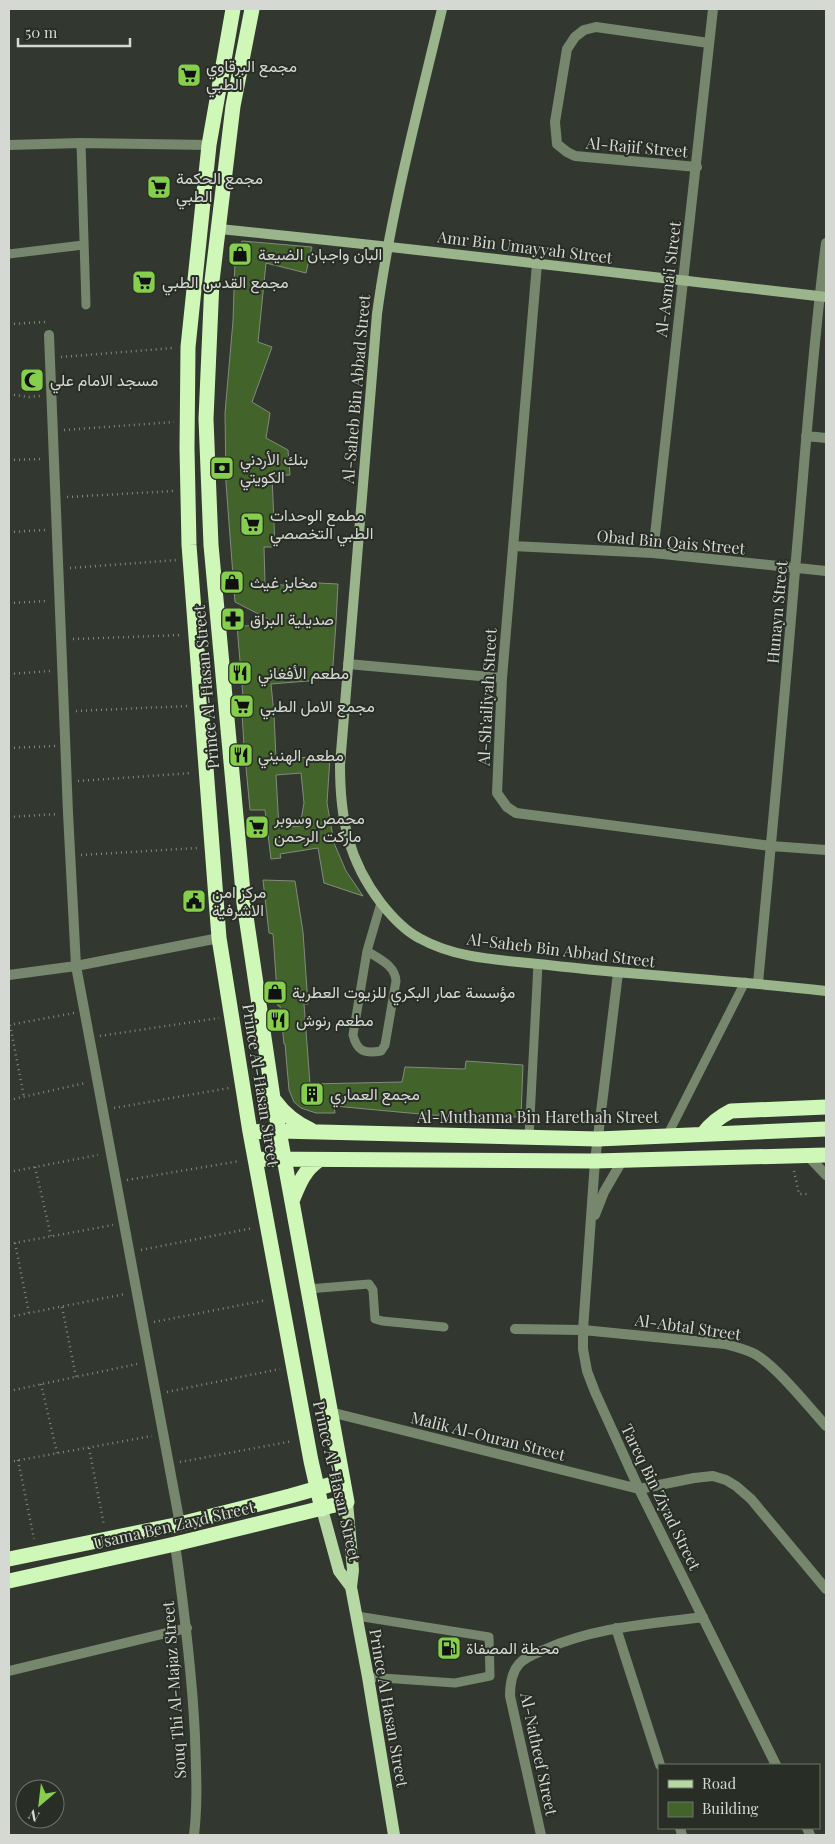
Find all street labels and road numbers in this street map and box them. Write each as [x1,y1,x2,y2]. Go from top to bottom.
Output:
street label: Al-Rajif Street [584,132,689,161]
street label: Al-Asma'i Street [650,220,685,339]
street label: Amr Bin Umayyah Street [435,225,614,268]
street label: Al-Saheb Bin Abbad Street [337,293,374,485]
street label: Obad Bin Qais Street [596,525,746,558]
street label: Hunayn Street [762,559,791,664]
street label: Prince Al-Hasan Street [188,604,223,770]
street label: Al-Sh'ailiyah Street [472,627,501,767]
street label: Al-Saheb Bin Abbad Street [465,927,657,972]
street label: Prince Al-Hasan Street [238,1002,285,1168]
street label: Al-Muthanna Bin Harethah Street [416,1106,659,1127]
street label: Al-Abtal Street [633,1309,743,1344]
street label: Prince Al-Hasan Street [309,1398,366,1564]
street label: Malik Al-Ouran Street [409,1406,568,1465]
street label: Tareq Bin Ziyad Street [617,1420,706,1574]
street label: Usama Ben Zayd Street [91,1496,257,1553]
street label: Souq Thi Al-Majaz Street [157,1600,190,1780]
street label: Prince Al Hasan Street [365,1627,414,1789]
street label: Al-Natheef Street [516,1690,563,1818]

